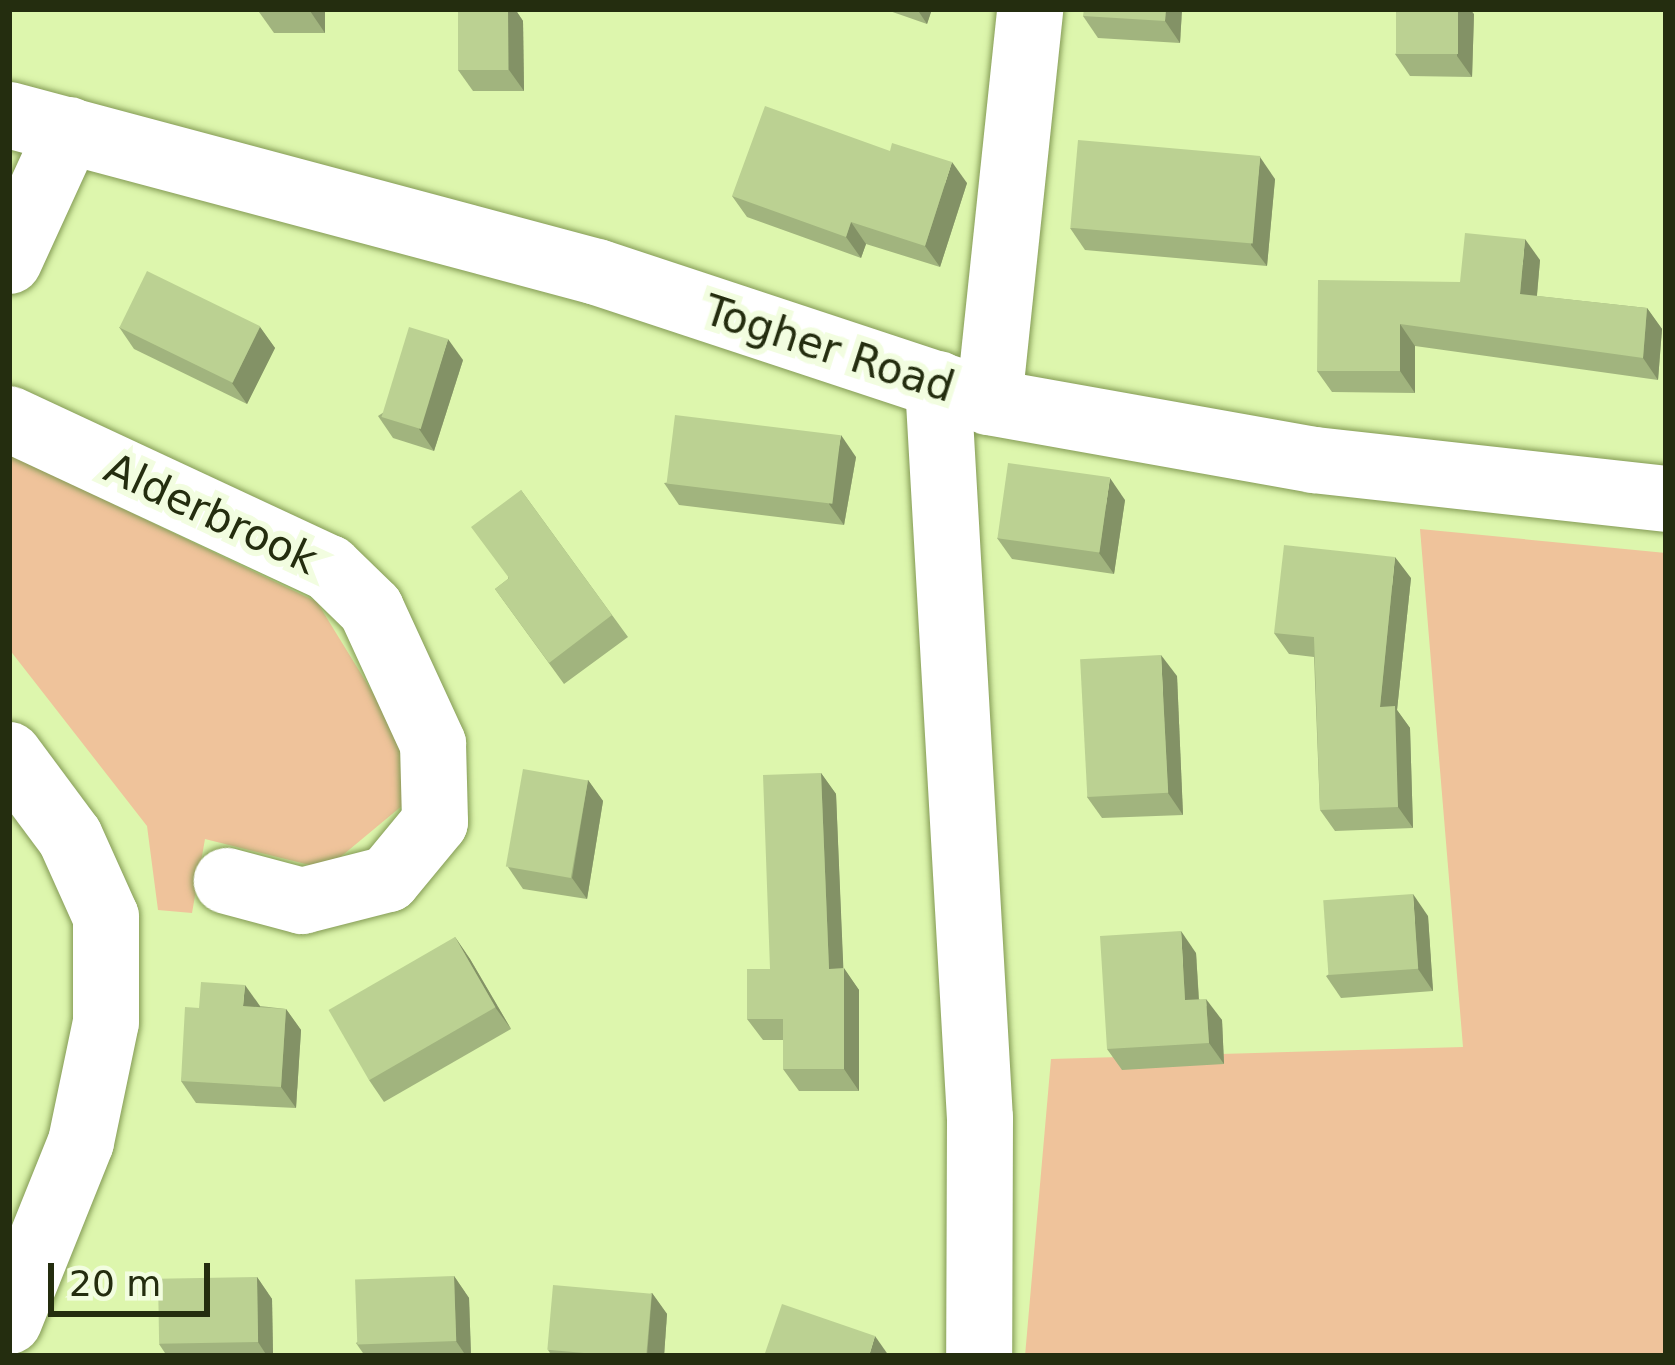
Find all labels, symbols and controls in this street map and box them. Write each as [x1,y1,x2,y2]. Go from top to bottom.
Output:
street label: Togher Road [698,285,960,413]
street label: Alderbrook [97,443,325,585]
scale bar [54,1239,216,1313]
text: 20 m [69,1263,161,1304]

